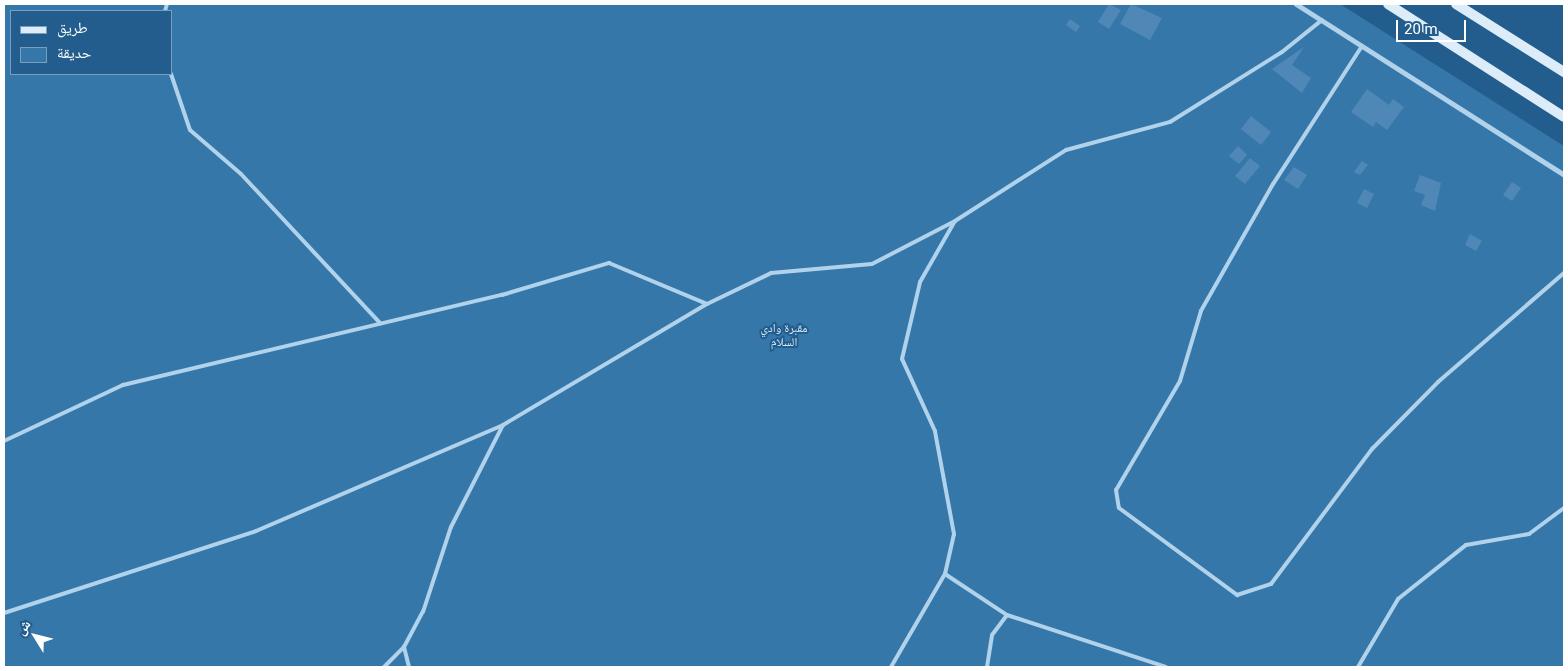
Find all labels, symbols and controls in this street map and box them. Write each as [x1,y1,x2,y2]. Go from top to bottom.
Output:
legend [10,10,172,75]
scale bar [1398,10,1468,42]
text: طريق [57,19,88,37]
text: 20 m [1404,20,1438,38]
text: حديقة [57,44,91,62]
park label: مقبرة وادي السلام [760,322,808,350]
north arrow [10,611,60,661]
text: ش [12,616,34,638]

